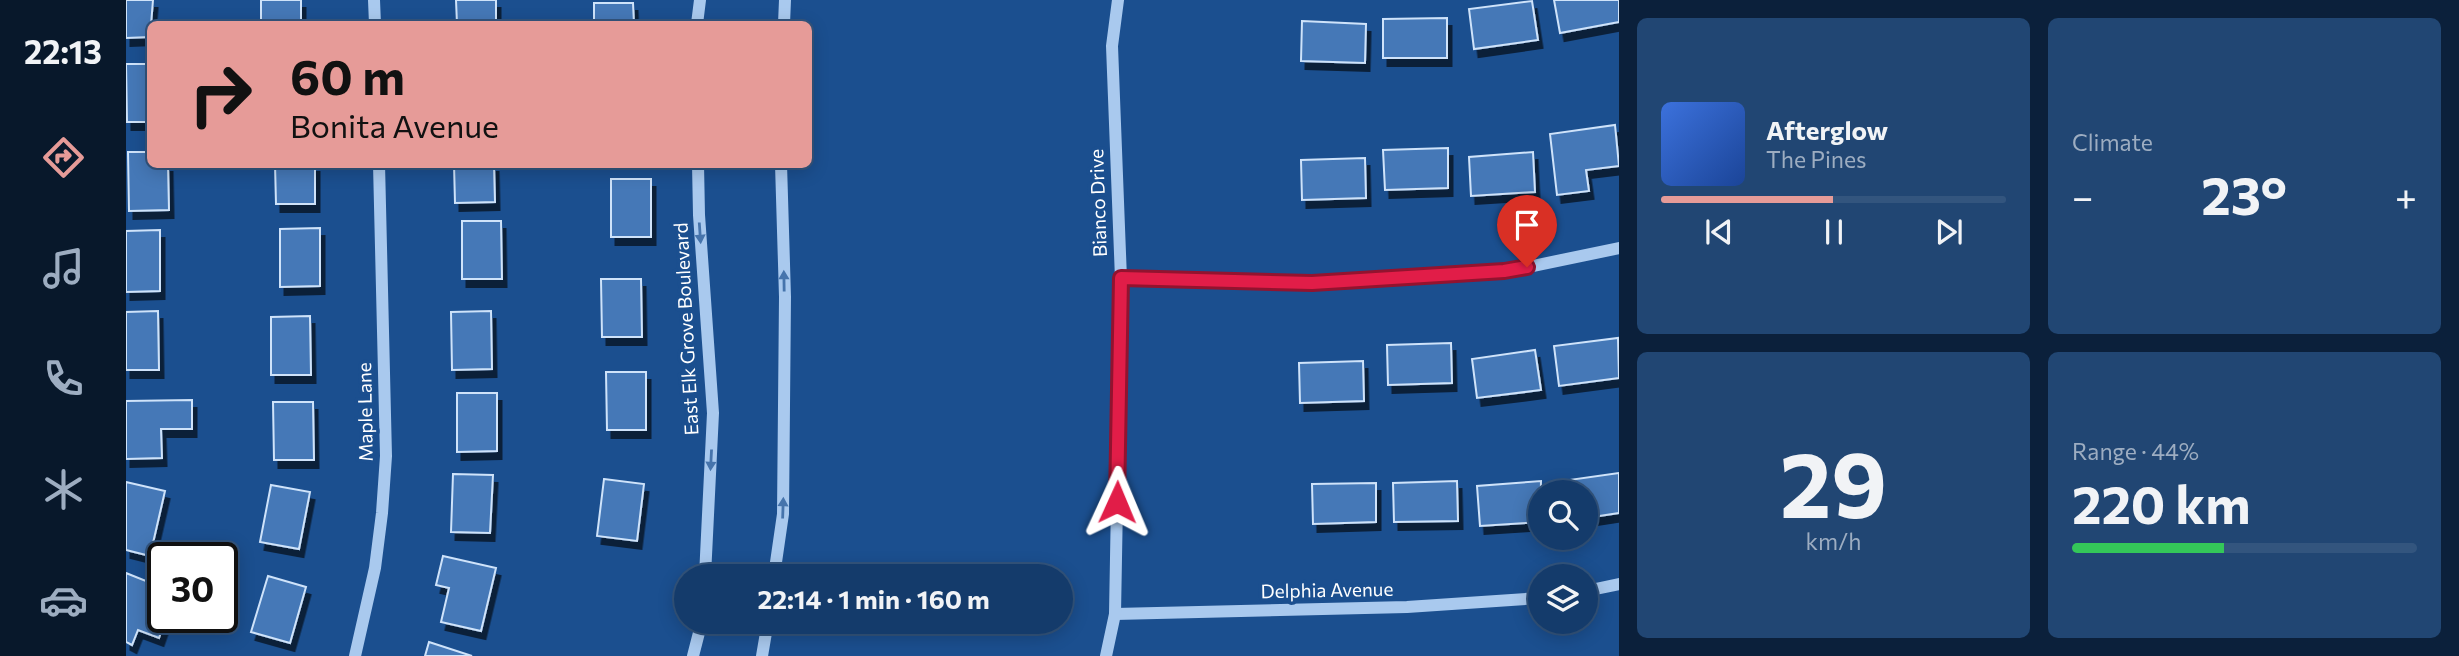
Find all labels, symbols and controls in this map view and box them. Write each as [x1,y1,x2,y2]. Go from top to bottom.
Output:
text: 22:13 [24,31,102,71]
text: 60 m [290,45,405,105]
icon: right [175,49,266,140]
text: Bonita Avenue [290,105,499,145]
text: Afterglow [1766,114,1888,145]
text: Climate [2072,128,2153,156]
icon: directions [39,133,88,182]
text: The Pines [1766,145,1867,173]
street label: Bianco Drive [1084,149,1111,258]
text: 23° [2201,162,2287,226]
text: − [2072,172,2094,219]
text: + [2395,172,2417,219]
pin [1497,195,1557,267]
icon: arrive [1508,206,1546,244]
icon: previous [1700,213,1738,251]
icon: pause [1815,213,1853,251]
icon: next [1930,213,1968,251]
street label: East Elk Grove Boulevard [668,222,703,436]
one-way arrow [695,222,706,244]
icon: music [39,244,88,293]
one-way arrow [779,269,790,291]
icon: phone [39,354,88,403]
street label: Maple Lane [352,362,377,462]
text: 29 [1780,425,1887,537]
text: Range · 44% [2072,437,2199,465]
one-way arrow [706,449,717,471]
icon: climate [39,465,88,514]
position arrow [1080,465,1154,539]
text: 220 km [2072,471,2251,535]
map controls [1528,480,1598,634]
button: search [1528,480,1598,550]
one-way arrow [777,497,788,519]
text: km/h [1806,527,1861,555]
speed limit sign: 30 [147,542,238,633]
button: layers [1528,564,1598,634]
icon: car [39,576,88,625]
street label: Delphia Avenue [1260,577,1394,602]
text: 22:14 · 1 min · 160 m [757,583,990,614]

